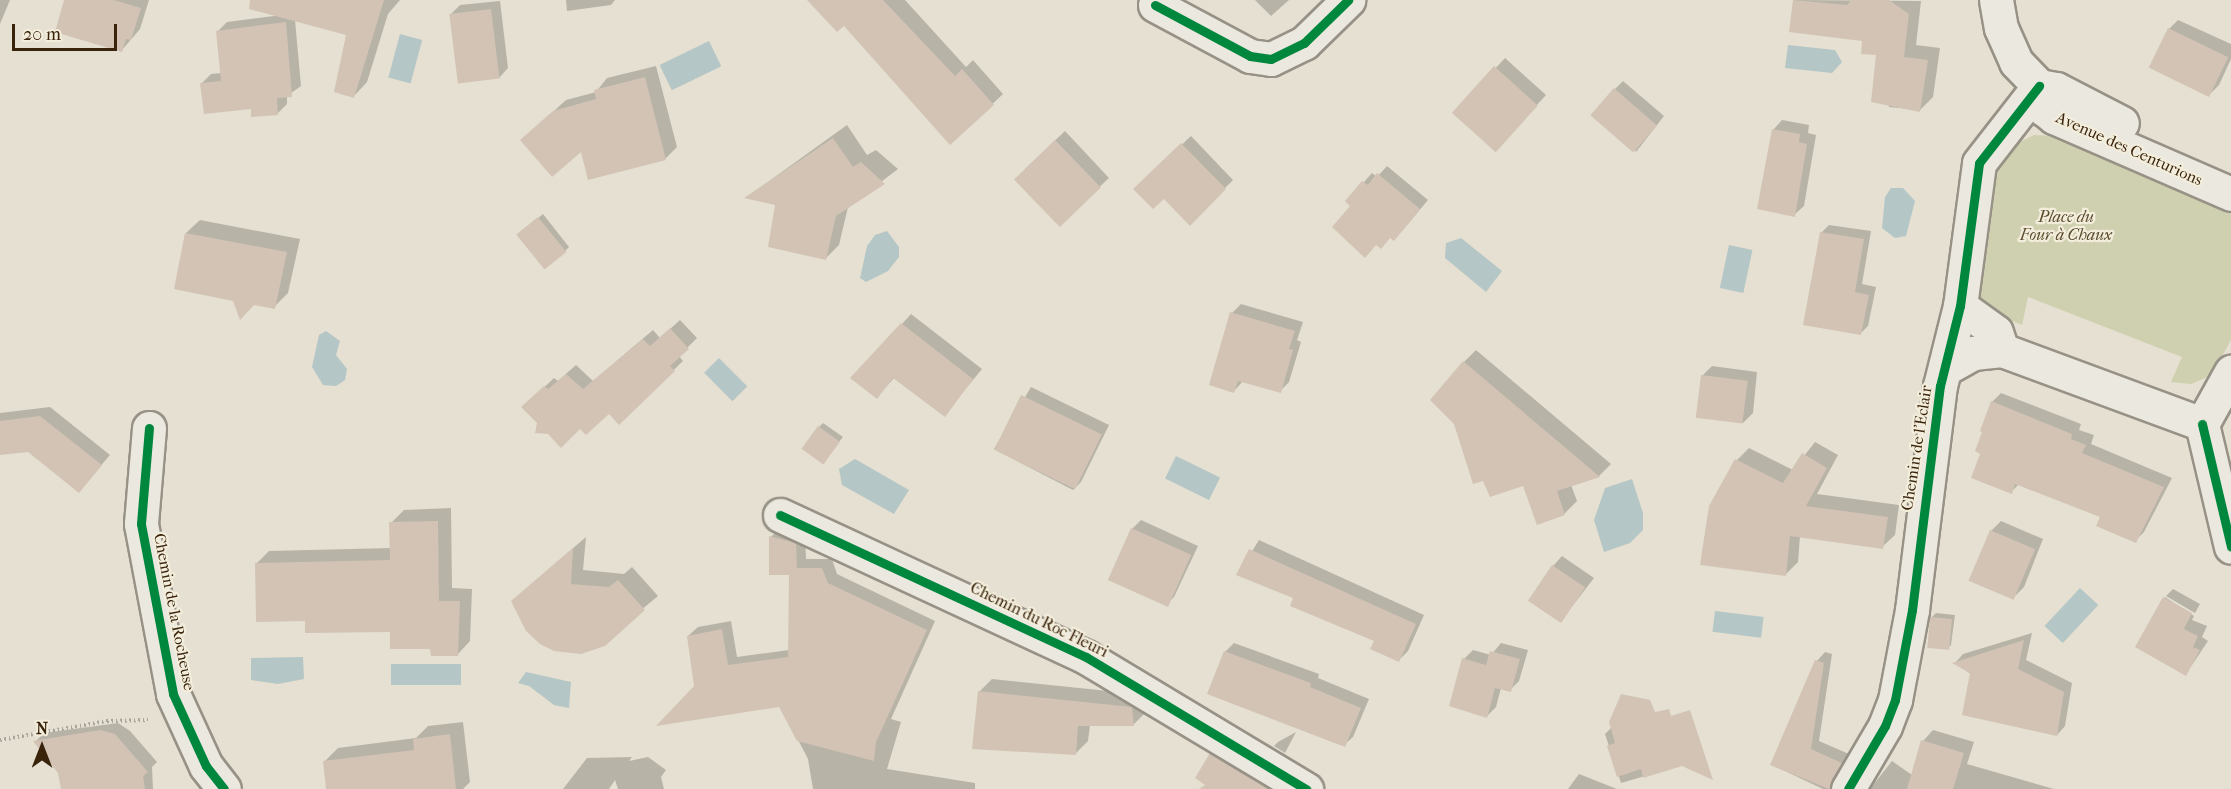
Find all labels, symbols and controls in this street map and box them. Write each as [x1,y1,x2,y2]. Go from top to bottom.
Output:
scale bar [15,12,120,50]
text: 20 m [23,24,61,45]
street label: Avenue des Centurions [2053,108,2205,190]
park label: Place du Four à Chaux [2020,207,2112,245]
street label: Chemin de l'Eclair [1898,384,1936,512]
street label: Chemin de la Rocheuse [149,532,199,692]
street label: Chemin du Roc Fleuri [967,578,1111,662]
north arrow [12,717,72,777]
text: N [36,719,48,738]

